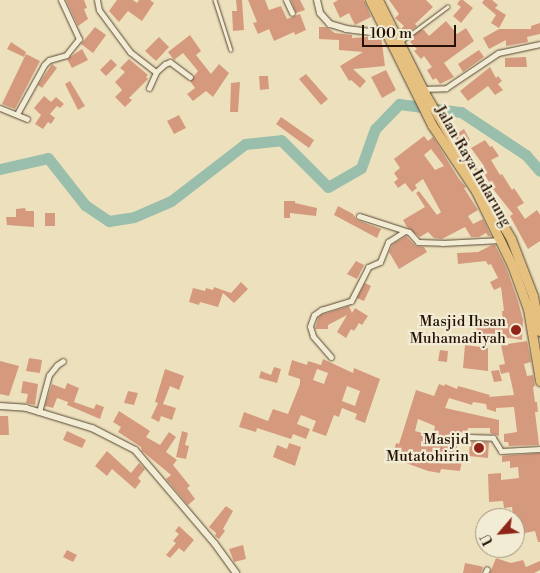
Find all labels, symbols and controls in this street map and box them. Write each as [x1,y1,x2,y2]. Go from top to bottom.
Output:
scale bar [365,15,459,47]
text: 100 m [370,24,412,43]
street label: Jalan Raya Indarung [431,102,515,230]
place label: Masjid Ihsan Muhamadiyah [410,312,506,347]
marker: Masjid Ihsan Muhamadiyah [510,324,522,336]
place label: Masjid Mutatohirin [386,430,469,465]
marker: Masjid Mutatohirin [473,442,485,454]
north arrow [475,508,525,558]
text: U [477,530,498,548]

